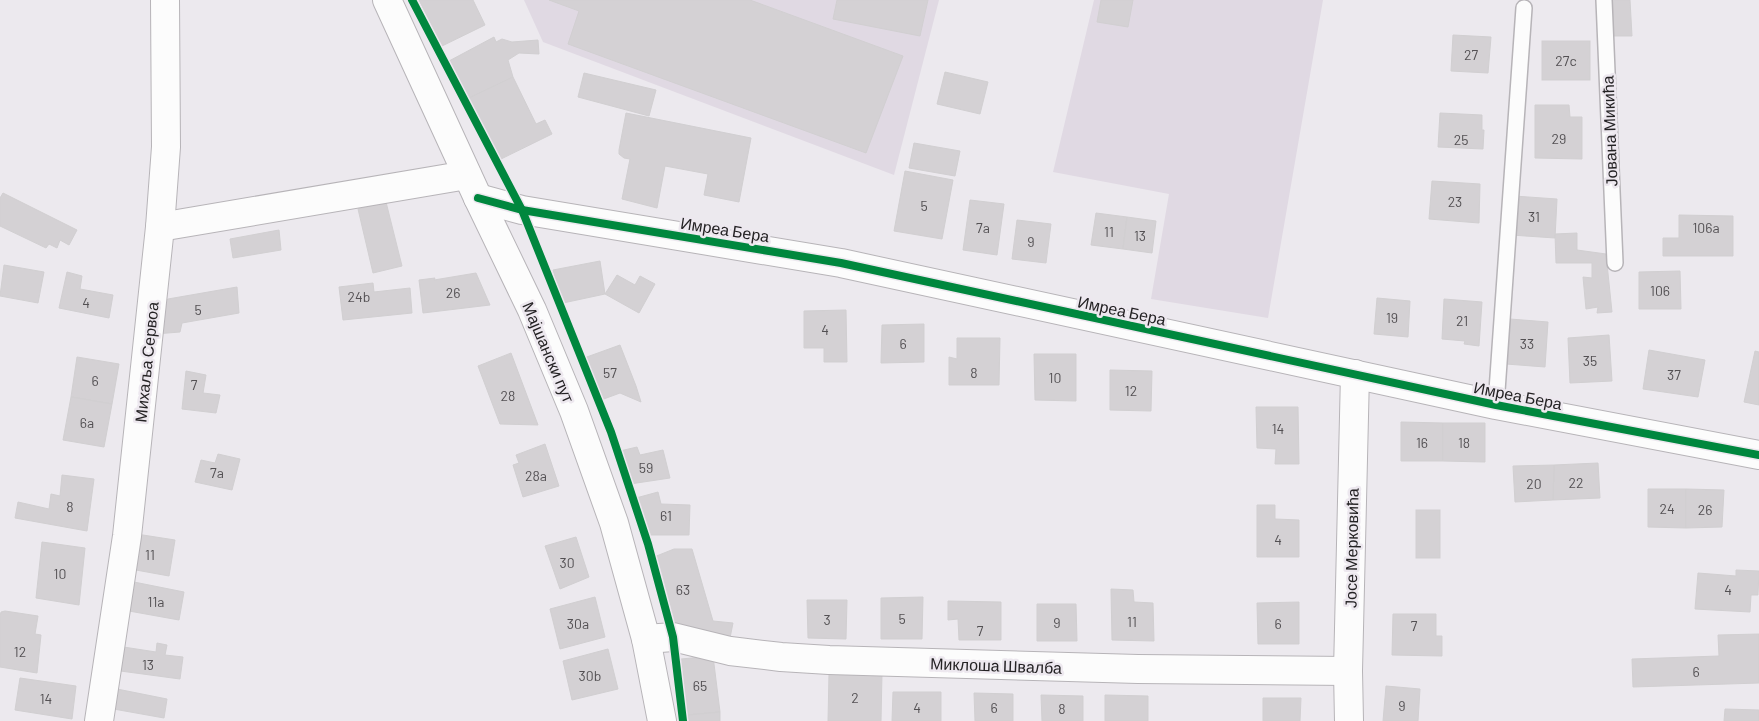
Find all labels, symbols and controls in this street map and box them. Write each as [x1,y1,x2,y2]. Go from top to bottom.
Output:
house number: 27 [1464,46,1478,63]
house number: 27c [1555,52,1577,69]
street label: Јована Микића [1598,75,1620,187]
house number: 29 [1552,130,1566,147]
house number: 25 [1454,131,1468,148]
house number: 23 [1448,193,1462,210]
house number: 5 [920,197,928,214]
house number: 31 [1528,208,1540,225]
street label: Имреа Бера [679,213,771,245]
house number: 7a [976,219,990,236]
house number: 106a [1692,219,1720,236]
house number: 11 [1104,223,1114,240]
house number: 13 [1134,227,1146,244]
house number: 9 [1027,233,1035,250]
house number: 106 [1650,282,1670,299]
house number: 26 [446,284,460,301]
house number: 24b [348,288,370,305]
street label: Имреа Бера [1076,291,1168,329]
house number: 4 [82,294,90,311]
street label: Мајшански пут [519,299,579,406]
street label: Михаља Сервоа [130,301,162,423]
house number: 5 [194,301,202,318]
house number: 19 [1386,309,1398,326]
house number: 21 [1456,312,1468,329]
house number: 4 [821,321,829,338]
house number: 6 [899,335,907,352]
house number: 33 [1520,335,1534,352]
house number: 35 [1583,352,1597,369]
house number: 57 [603,364,617,381]
house number: 8 [970,364,978,381]
house number: 37 [1667,366,1681,383]
house number: 10 [1049,369,1061,386]
house number: 6 [91,372,99,389]
house number: 7 [191,376,198,393]
street label: Имреа Бера [1472,377,1564,413]
house number: 12 [1125,382,1137,399]
house number: 28 [501,387,515,404]
house number: 6a [80,414,94,431]
house number: 14 [1272,420,1284,437]
house number: 16 [1416,434,1428,451]
house number: 18 [1458,434,1470,451]
house number: 59 [639,459,653,476]
house number: 7a [210,464,224,481]
house number: 28a [525,467,547,484]
house number: 22 [1568,474,1584,491]
house number: 20 [1526,475,1542,492]
street label: Јосе Мерковића [1340,488,1362,608]
house number: 8 [66,498,74,515]
house number: 24 [1659,500,1675,517]
house number: 26 [1698,501,1712,518]
house number: 61 [660,507,672,524]
house number: 4 [1274,531,1282,548]
house number: 11 [145,546,155,563]
house number: 30 [559,554,575,571]
house number: 10 [54,565,66,582]
house number: 63 [676,581,690,598]
house number: 4 [1724,581,1732,598]
house number: 11a [148,593,165,610]
house number: 5 [898,610,906,627]
house number: 3 [823,611,831,628]
house number: 11 [1127,613,1137,630]
house number: 9 [1053,614,1061,631]
house number: 30a [567,615,589,632]
house number: 6 [1274,615,1282,632]
house number: 7 [1411,617,1418,634]
house number: 7 [977,622,984,639]
house number: 12 [14,643,26,660]
street label: Миклоша Швалба [930,653,1062,677]
house number: 13 [142,656,154,673]
house number: 6 [1692,663,1700,680]
house number: 30b [579,667,601,684]
house number: 65 [693,677,707,694]
house number: 2 [851,689,859,706]
house number: 14 [40,690,52,707]
house number: 9 [1398,697,1406,714]
house number: 4 [913,699,921,716]
house number: 6 [990,699,998,716]
house number: 8 [1058,700,1066,717]

